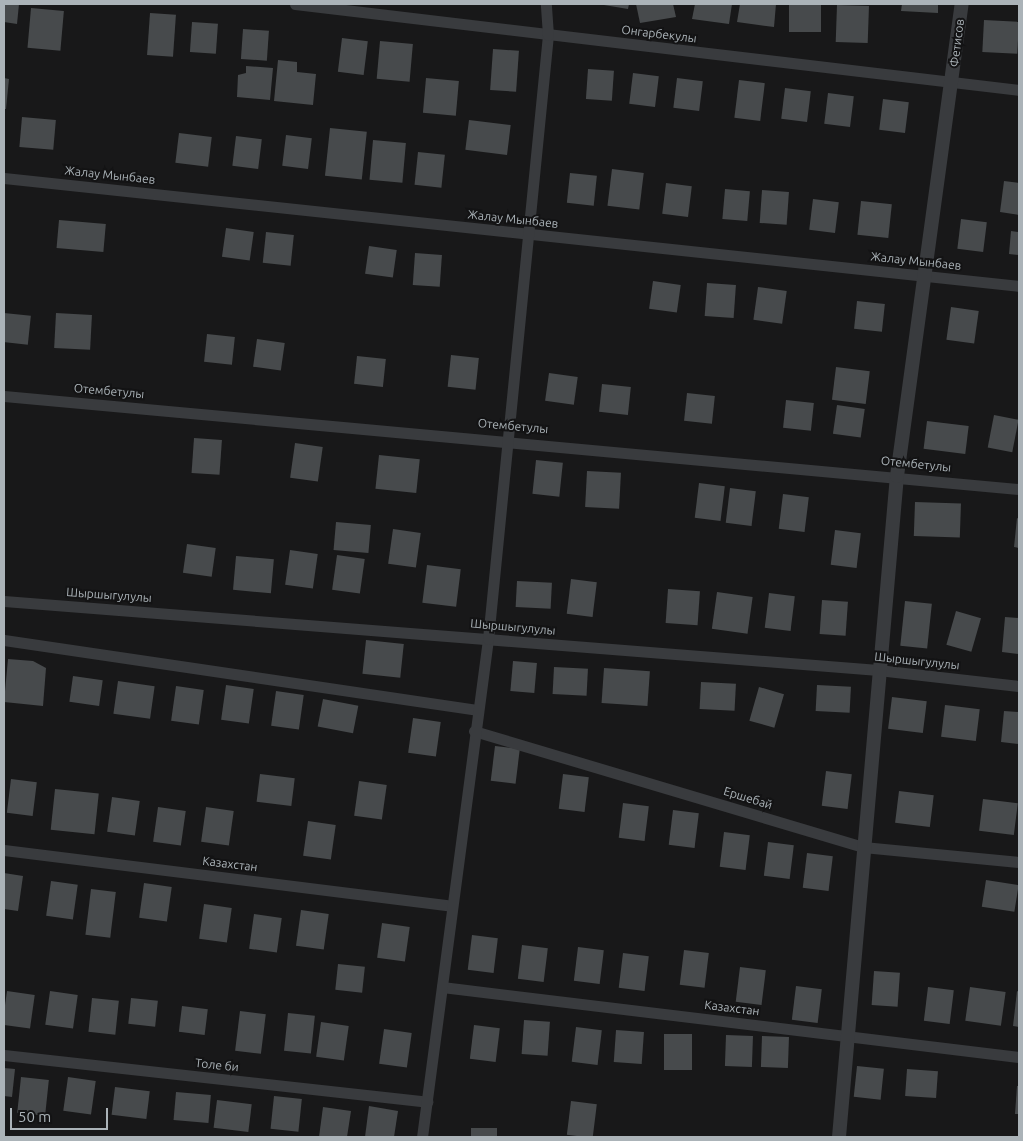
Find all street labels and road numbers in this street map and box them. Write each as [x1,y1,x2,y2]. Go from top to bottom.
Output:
street label: Фетисов [947,18,967,68]
street label: Онгарбекулы [621,22,697,46]
street label: Жалау Мынбаев [64,163,156,187]
street label: Жалау Мынбаев [467,207,559,231]
street label: Жалау Мынбаев [870,249,962,273]
street label: Отембетулы [73,381,145,401]
street label: Отембетулы [477,416,549,436]
street label: Отембетулы [880,453,952,475]
street label: Шыршыгулулы [66,585,152,605]
street label: Шыршыгулулы [470,616,556,638]
street label: Шыршыгулулы [874,649,960,673]
street label: Ершебай [722,784,774,812]
street label: Казахстан [202,853,258,875]
street label: Казахстан [704,997,760,1019]
street label: Толе би [195,1056,239,1074]

